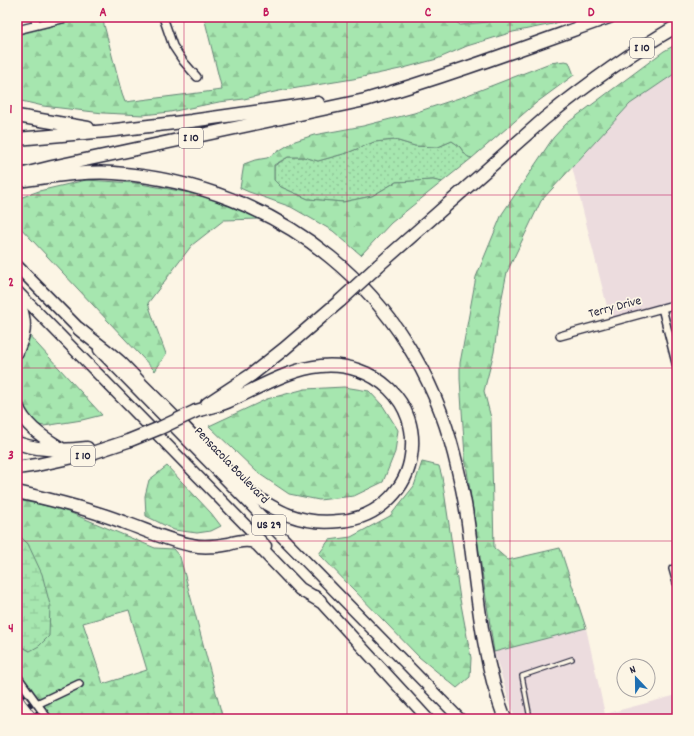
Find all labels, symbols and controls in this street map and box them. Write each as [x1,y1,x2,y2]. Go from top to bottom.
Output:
text: A [99,4,107,23]
text: B [263,4,269,23]
text: C [425,4,432,23]
text: D [588,4,595,23]
road number: I 10 [630,38,654,58]
text: 1 [10,101,13,120]
road number: I 10 [179,128,203,148]
text: 2 [8,274,14,293]
street label: Terry Drive [587,292,644,324]
street label: Pensacola Boulevard [189,423,273,509]
road number: I 10 [71,446,95,466]
text: 3 [8,447,14,466]
road number: US 29 [252,515,286,535]
text: 4 [8,620,14,639]
north arrow [616,658,656,698]
text: N [627,662,639,679]

